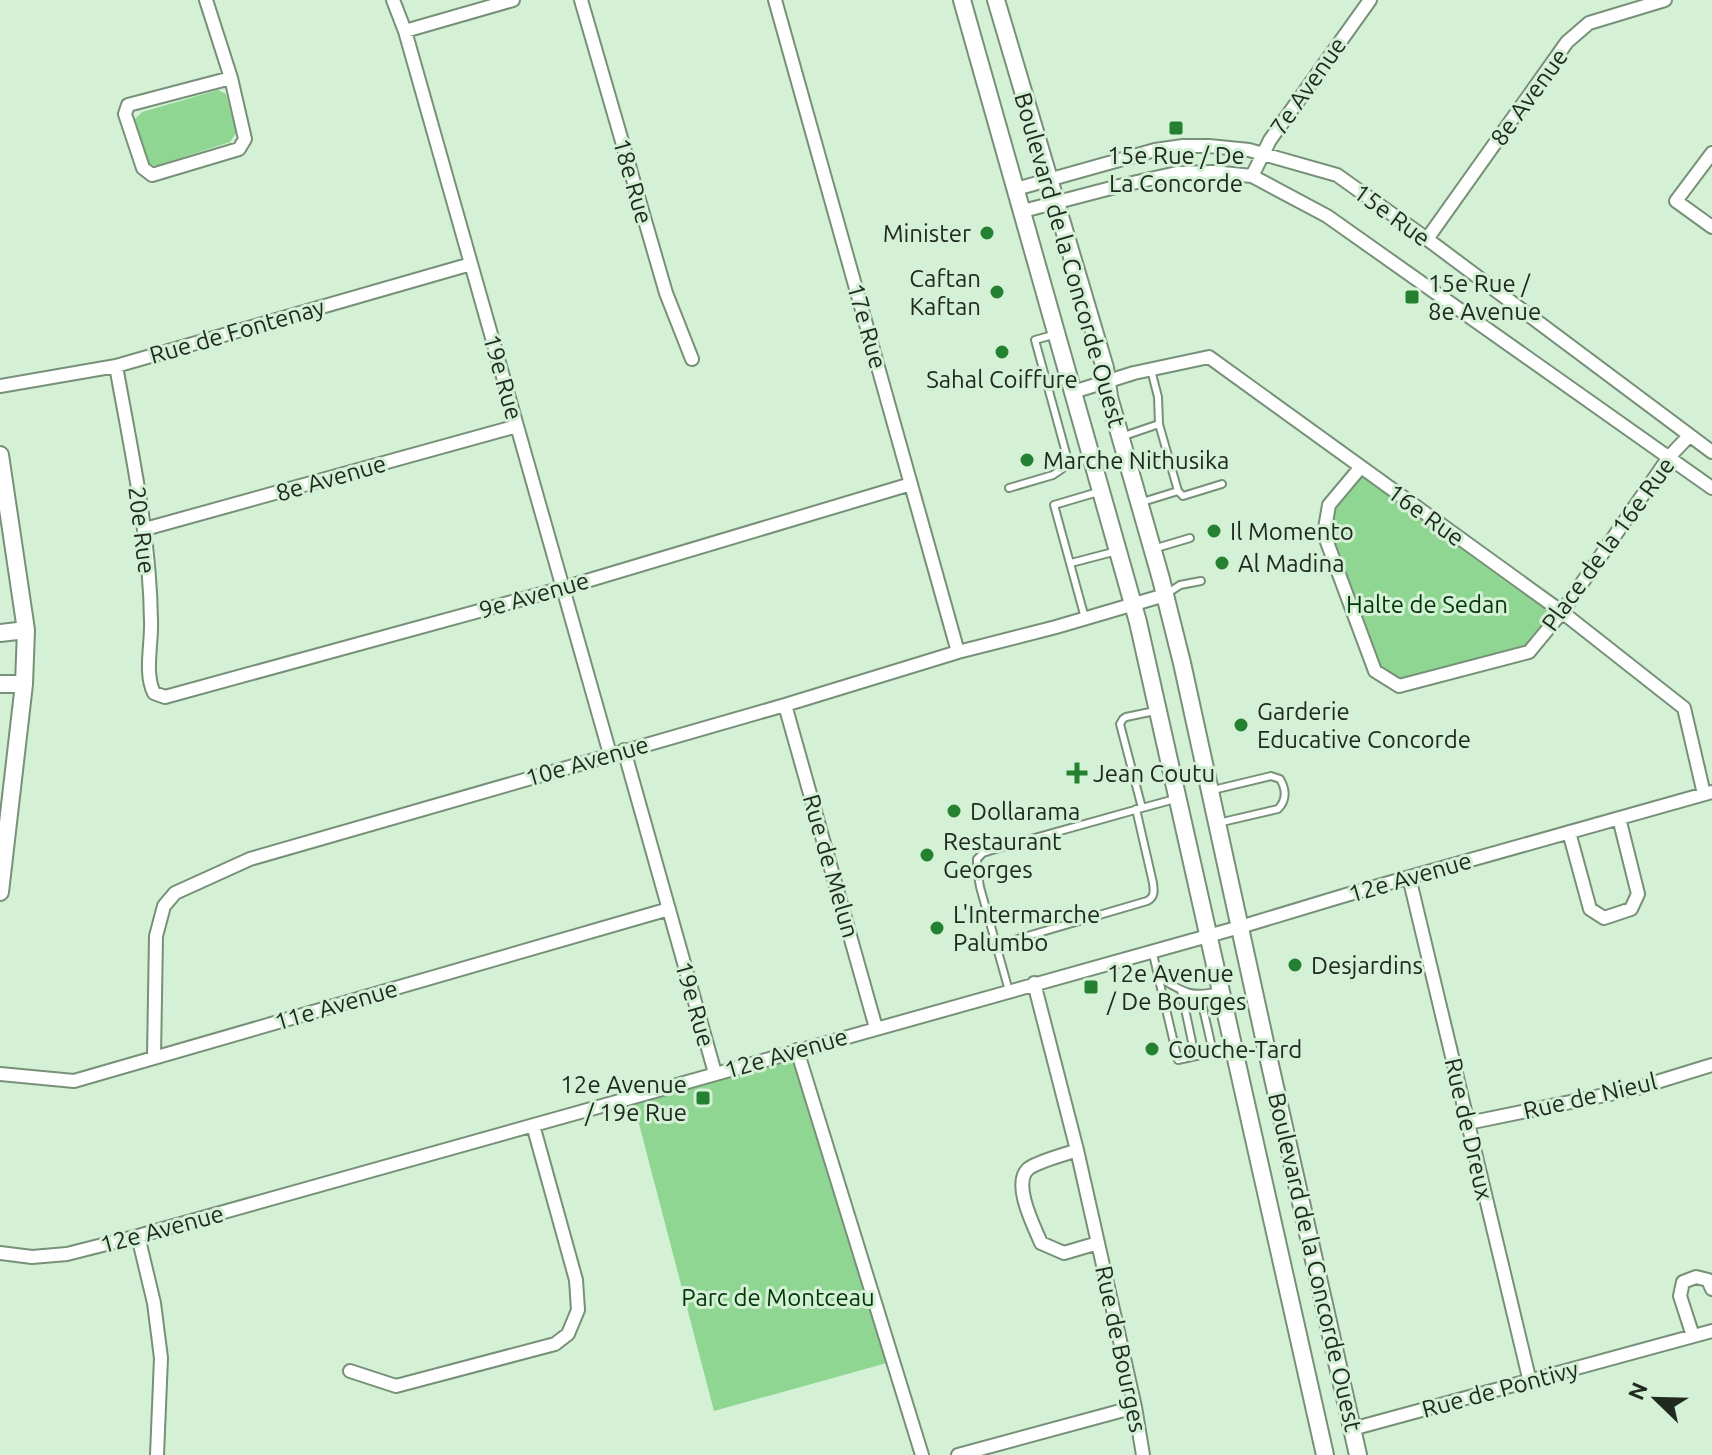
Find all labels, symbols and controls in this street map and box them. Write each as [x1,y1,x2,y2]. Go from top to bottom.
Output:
street label: 7e Avenue [1264,32,1352,140]
street label: 8e Avenue [1485,43,1573,151]
street label: Boulevard de la Concorde Ouest [1009,90,1131,431]
marker: 15e Rue / De La Concorde [1167,119,1185,137]
street label: 18e Rue [608,135,658,227]
place label: 15e Rue / De La Concorde [1107,142,1245,197]
street label: 15e Rue [1349,178,1435,252]
place label: Minister [883,220,971,247]
marker: Minister [978,224,996,242]
place label: Caftan Kaftan [909,265,981,320]
place label: 15e Rue / 8e Avenue [1428,270,1541,325]
street label: 17e Rue [842,280,892,372]
marker: Caftan Kaftan [988,283,1006,301]
marker: 15e Rue / 8e Avenue [1403,288,1421,306]
street label: Rue de Fontenay [146,293,328,369]
street label: 19e Rue [478,331,528,423]
marker: Sahal Coiffure [993,343,1011,361]
place label: Sahal Coiffure [926,366,1078,393]
place label: Marche Nithusika [1043,447,1229,474]
street label: 8e Avenue [273,449,389,507]
marker: Marche Nithusika [1018,451,1036,469]
street label: Place de la 16e Rue [1536,452,1680,636]
street label: 16e Rue [1383,478,1469,552]
street label: 20e Rue [123,485,161,575]
place label: Il Momento [1230,518,1354,545]
marker: Il Momento [1205,522,1223,540]
place label: Al Madina [1238,550,1345,577]
marker: Al Madina [1213,554,1231,572]
street label: 9e Avenue [476,566,592,624]
park label: Halte de Sedan [1346,591,1508,618]
place label: Garderie Educative Concorde [1257,698,1471,753]
marker: Garderie Educative Concorde [1232,716,1250,734]
street label: 10e Avenue [522,731,652,791]
place label: Jean Coutu [1093,760,1215,787]
marker: Jean Coutu [1068,764,1086,782]
street label: Rue de Melun [798,791,864,941]
place label: Dollarama [970,798,1080,825]
marker: Dollarama [945,802,963,820]
place label: Restaurant Georges [943,828,1062,883]
marker: Restaurant Georges [918,846,936,864]
street label: 12e Avenue [1345,847,1475,907]
place label: L'Intermarche Palumbo [953,901,1100,956]
marker: L'Intermarche Palumbo [928,919,946,937]
place label: Desjardins [1311,952,1423,979]
marker: Desjardins [1286,956,1304,974]
street label: 19e Rue [670,958,720,1050]
place label: 12e Avenue / De Bourges [1106,960,1247,1015]
street label: 11e Avenue [271,975,401,1035]
marker: 12e Avenue / De Bourges [1082,978,1100,996]
street label: 12e Avenue [721,1023,851,1083]
place label: Couche-Tard [1168,1036,1302,1063]
marker: Couche-Tard [1143,1040,1161,1058]
street label: Rue de Dreux [1440,1055,1498,1203]
street label: Rue de Nieul [1521,1068,1659,1124]
place label: 12e Avenue / 19e Rue [560,1071,687,1126]
marker: 12e Avenue / 19e Rue [694,1089,712,1107]
street label: Boulevard de la Concorde Ouest [1263,1090,1367,1435]
street label: 12e Avenue [97,1200,227,1258]
street label: Rue de Bourges [1090,1263,1152,1435]
park label: Parc de Montceau [681,1284,875,1311]
street label: Rue de Pontivy [1419,1355,1582,1423]
north arrow [1616,1359,1696,1439]
text: N [1622,1379,1652,1403]

